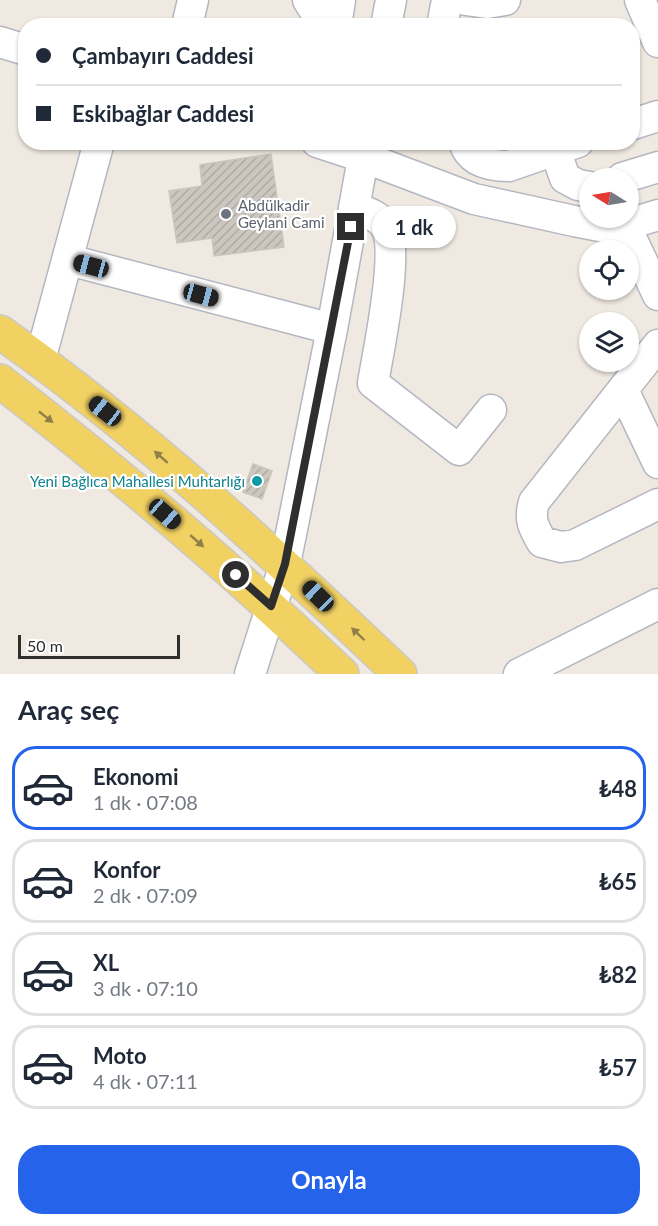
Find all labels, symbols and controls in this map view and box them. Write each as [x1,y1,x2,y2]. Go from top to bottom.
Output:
text: Çambayırı Caddesi [72,42,254,69]
text: Eskibağlar Caddesi [72,100,254,127]
north arrow [579,168,639,228]
map controls [579,168,639,372]
place label: Abdülkadir Geylani Cami [238,196,325,231]
callout: 1 dk [372,206,456,248]
marker: Abdülkadir Geylani Cami [219,207,233,221]
route end [337,213,364,240]
text: 1 dk [395,215,433,239]
button: locate [579,240,639,300]
car [71,253,111,279]
car [181,282,221,308]
button: layers [579,312,639,372]
car [85,393,125,429]
one-way arrow [38,411,54,423]
one-way arrow [154,451,169,464]
place label: Yeni Bağlıca Mahallesi Muhtarlığı [30,472,245,490]
marker: Yeni Bağlıca Mahallesi Muhtarlığı [250,474,264,488]
car [146,495,184,533]
one-way arrow [189,534,204,548]
route start [222,561,249,588]
car [299,577,337,615]
one-way arrow [351,627,365,641]
scale bar [18,632,180,660]
text: 50 m [27,636,63,655]
text: Araç seç [18,693,119,726]
icon: car [21,761,75,815]
text: Ekonomi [93,763,179,790]
text: ₺48 [599,775,637,802]
text: 1 dk · 07:08 [93,790,198,814]
icon: car [21,854,75,908]
text: Konfor [93,856,161,883]
text: ₺65 [599,868,637,895]
text: 2 dk · 07:09 [93,883,198,907]
icon: car [21,947,75,1001]
text: XL [93,949,119,976]
text: ₺82 [599,961,637,988]
text: 3 dk · 07:10 [93,976,198,1000]
icon: car [21,1040,75,1094]
text: Moto [93,1042,147,1069]
text: ₺57 [599,1054,637,1081]
text: 4 dk · 07:11 [93,1069,198,1093]
button: Onayla [18,1145,640,1214]

